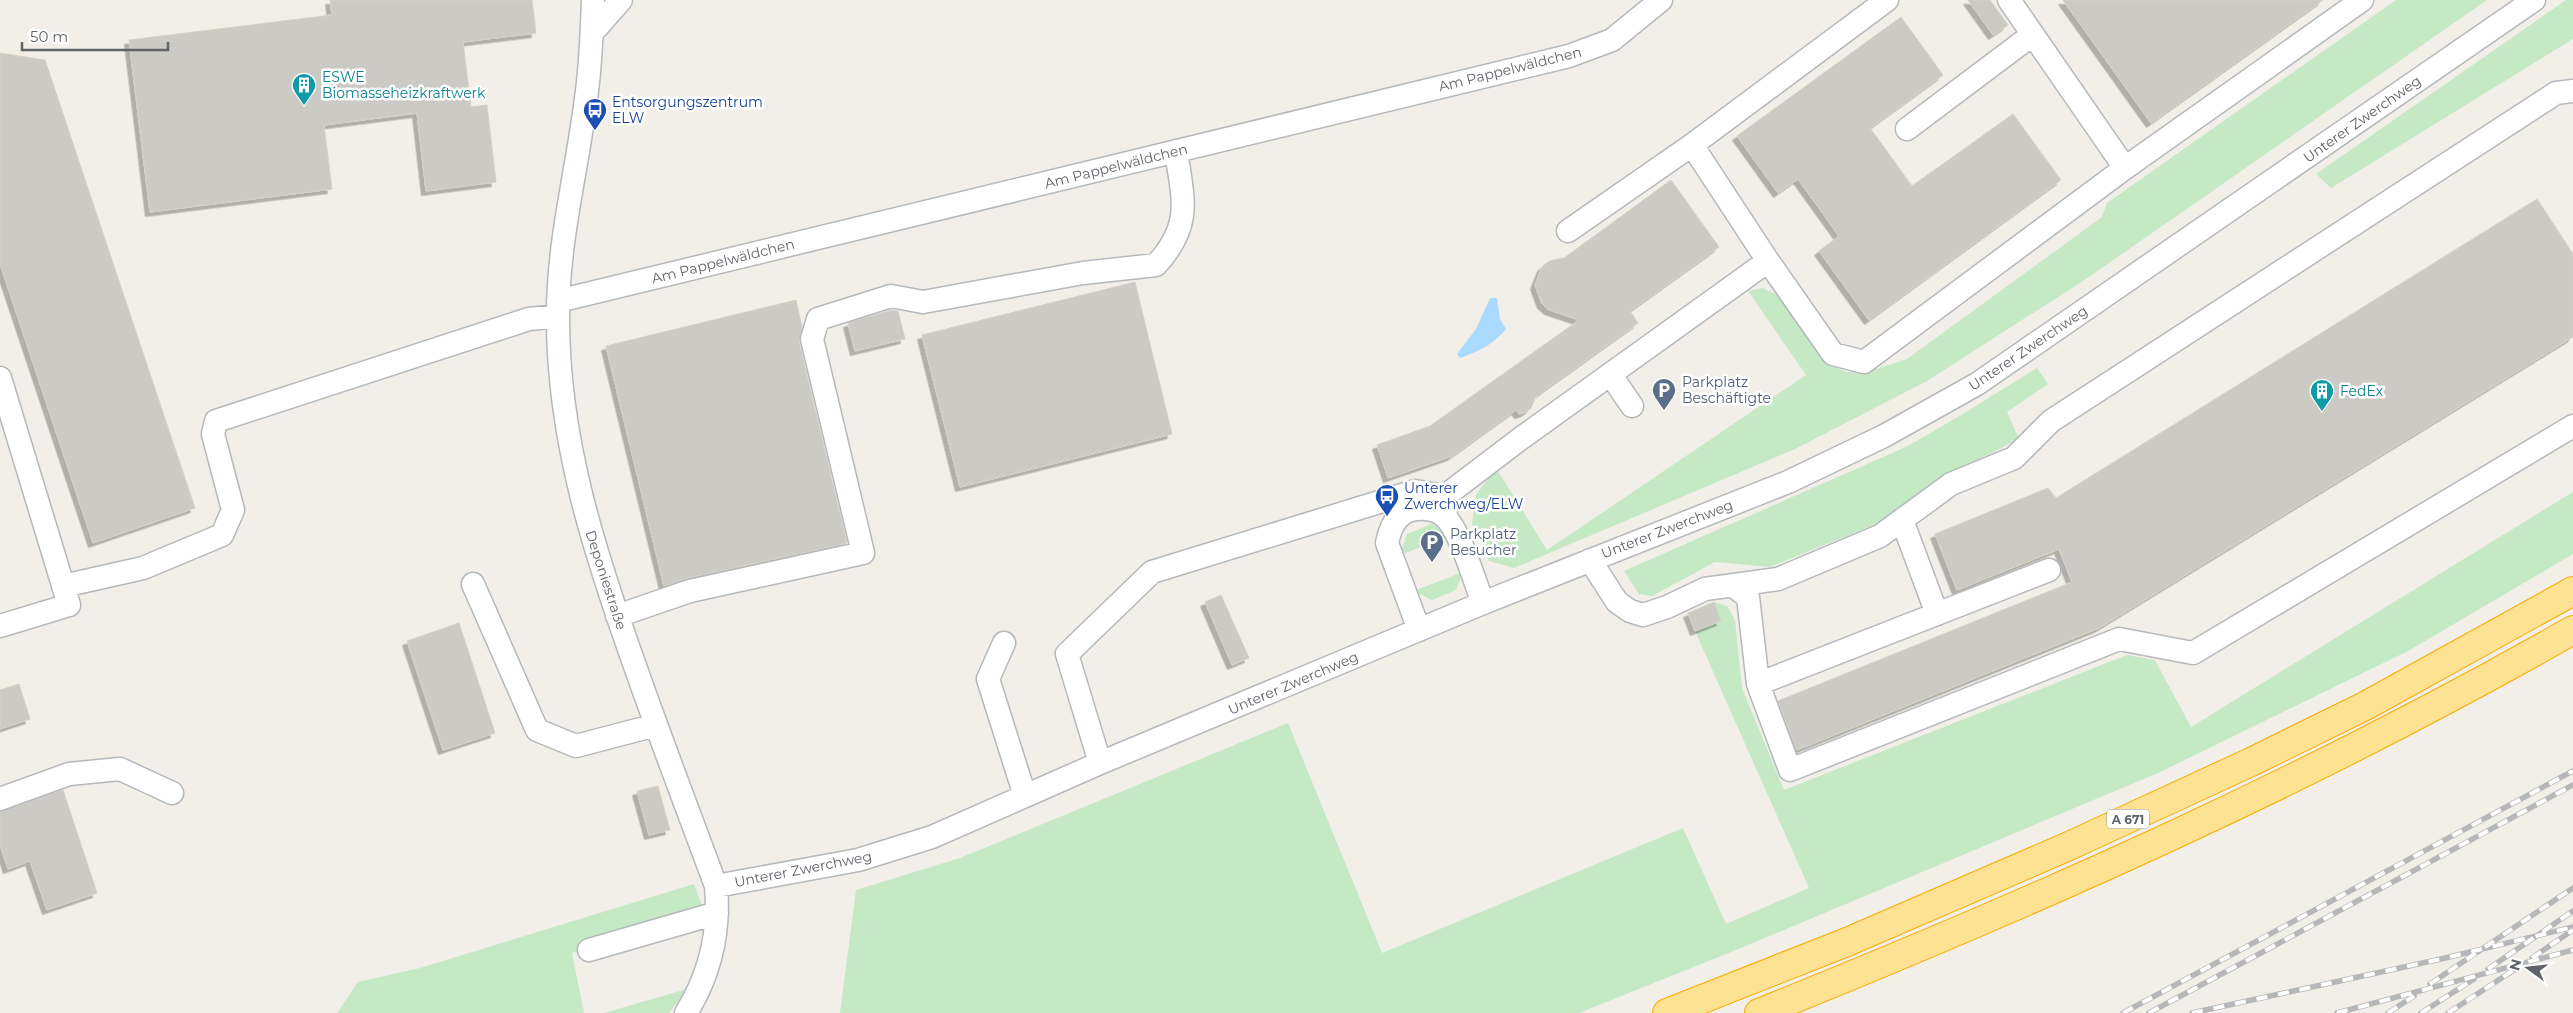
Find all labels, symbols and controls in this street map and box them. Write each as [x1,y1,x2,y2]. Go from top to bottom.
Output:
scale bar [22,20,169,52]
text: 50 m [30,27,68,46]
street label: Am Pappelwäldchen [1437,43,1583,95]
place label: ESWE Biomasseheizkraftwerk [322,68,486,102]
building icon: ESWE Biomasseheizkraftwerk [291,72,317,106]
street label: Unterer Zwerchweg [2300,72,2424,166]
place label: Entsorgungszentrum ELW [612,93,763,127]
bus stop icon: Entsorgungszentrum ELW [582,97,608,131]
street label: Am Pappelwäldchen [1043,140,1189,192]
street label: Am Pappelwäldchen [650,235,796,287]
street label: Unterer Zwerchweg [1965,301,2091,395]
place label: Parkplatz Beschäftigte [1682,373,1771,407]
parking icon: Parkplatz Beschäftigte [1651,377,1677,411]
building icon: FedEx [2309,378,2335,412]
place label: FedEx [2340,382,2384,400]
place label: Unterer Zwerchweg/ELW [1404,479,1524,513]
bus stop icon: Unterer Zwerchweg/ELW [1374,483,1400,517]
street label: Unterer Zwerchweg [1599,496,1735,562]
place label: Parkplatz Besucher [1450,525,1517,559]
street label: Deponiestraße [581,528,631,632]
parking icon: Parkplatz Besucher [1419,529,1445,563]
street label: Unterer Zwerchweg [1225,647,1361,719]
road number: A 671 [2107,810,2149,829]
street label: Unterer Zwerchweg [733,847,873,891]
north arrow [2503,943,2553,993]
text: N [2505,957,2526,972]

